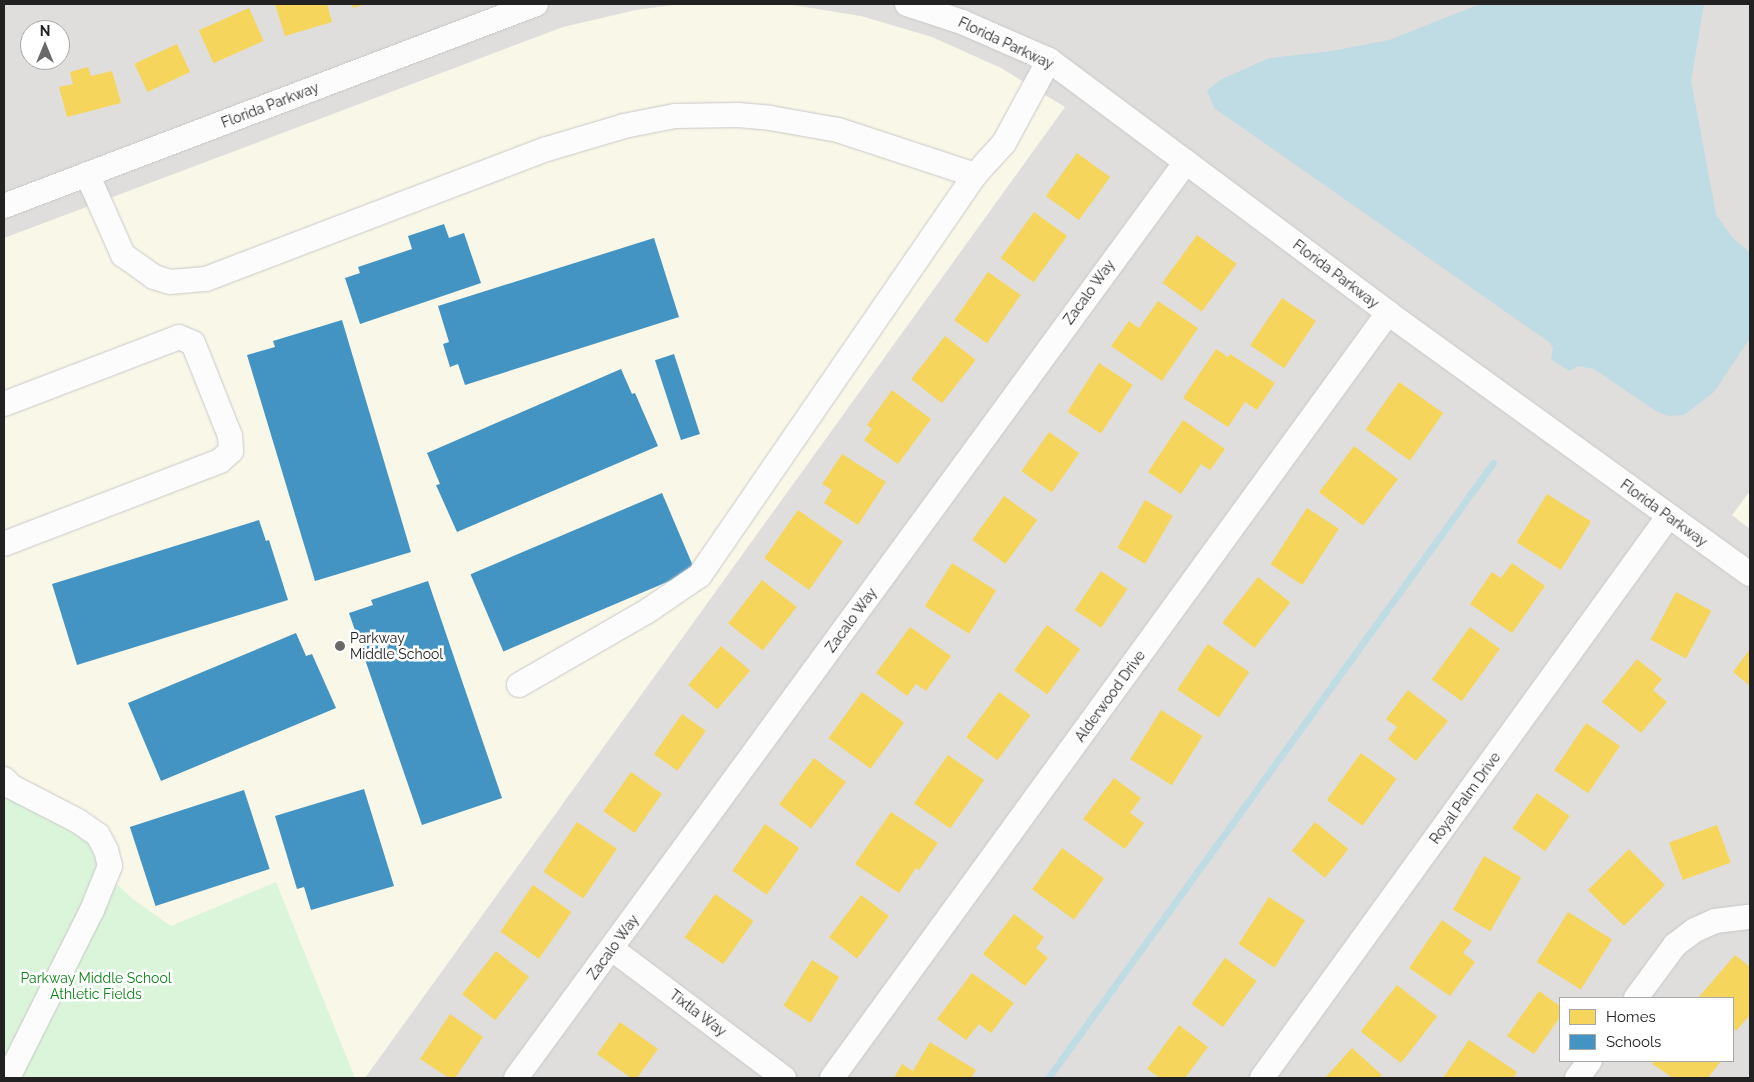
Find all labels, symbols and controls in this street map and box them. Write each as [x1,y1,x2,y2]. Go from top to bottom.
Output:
street label: Florida Parkway [956,14,1056,72]
north arrow [20,20,70,70]
text: N [40,23,50,39]
street label: Florida Parkway [219,79,321,131]
street label: Florida Parkway [1290,236,1382,312]
street label: Zacalo Way [1060,256,1118,328]
street label: Florida Parkway [1617,476,1711,550]
street label: Zacalo Way [822,584,880,656]
place label: Parkway Middle School [350,630,443,662]
marker: Parkway Middle School [334,640,346,652]
street label: Alderwood Drive [1071,647,1149,745]
street label: Royal Palm Drive [1426,749,1504,847]
street label: Zacalo Way [584,911,642,983]
park label: Parkway Middle School Athletic Fields [20,970,172,1002]
street label: Tixtla Way [666,986,730,1040]
legend [1559,997,1734,1062]
text: Homes [1606,1008,1656,1026]
text: Schools [1606,1033,1661,1051]

